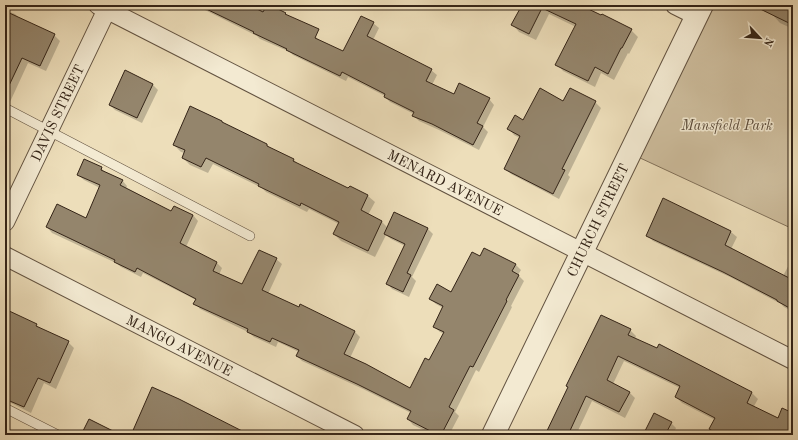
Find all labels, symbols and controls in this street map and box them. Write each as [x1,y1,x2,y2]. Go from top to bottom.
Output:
north arrow [740,18,780,58]
text: N [761,36,774,48]
street label: DAVIS STREET [29,63,87,164]
park label: Mansfield Park [680,119,773,134]
street label: MENARD AVENUE [385,148,505,219]
street label: CHURCH STREET [565,162,632,279]
street label: MANGO AVENUE [124,313,234,379]

